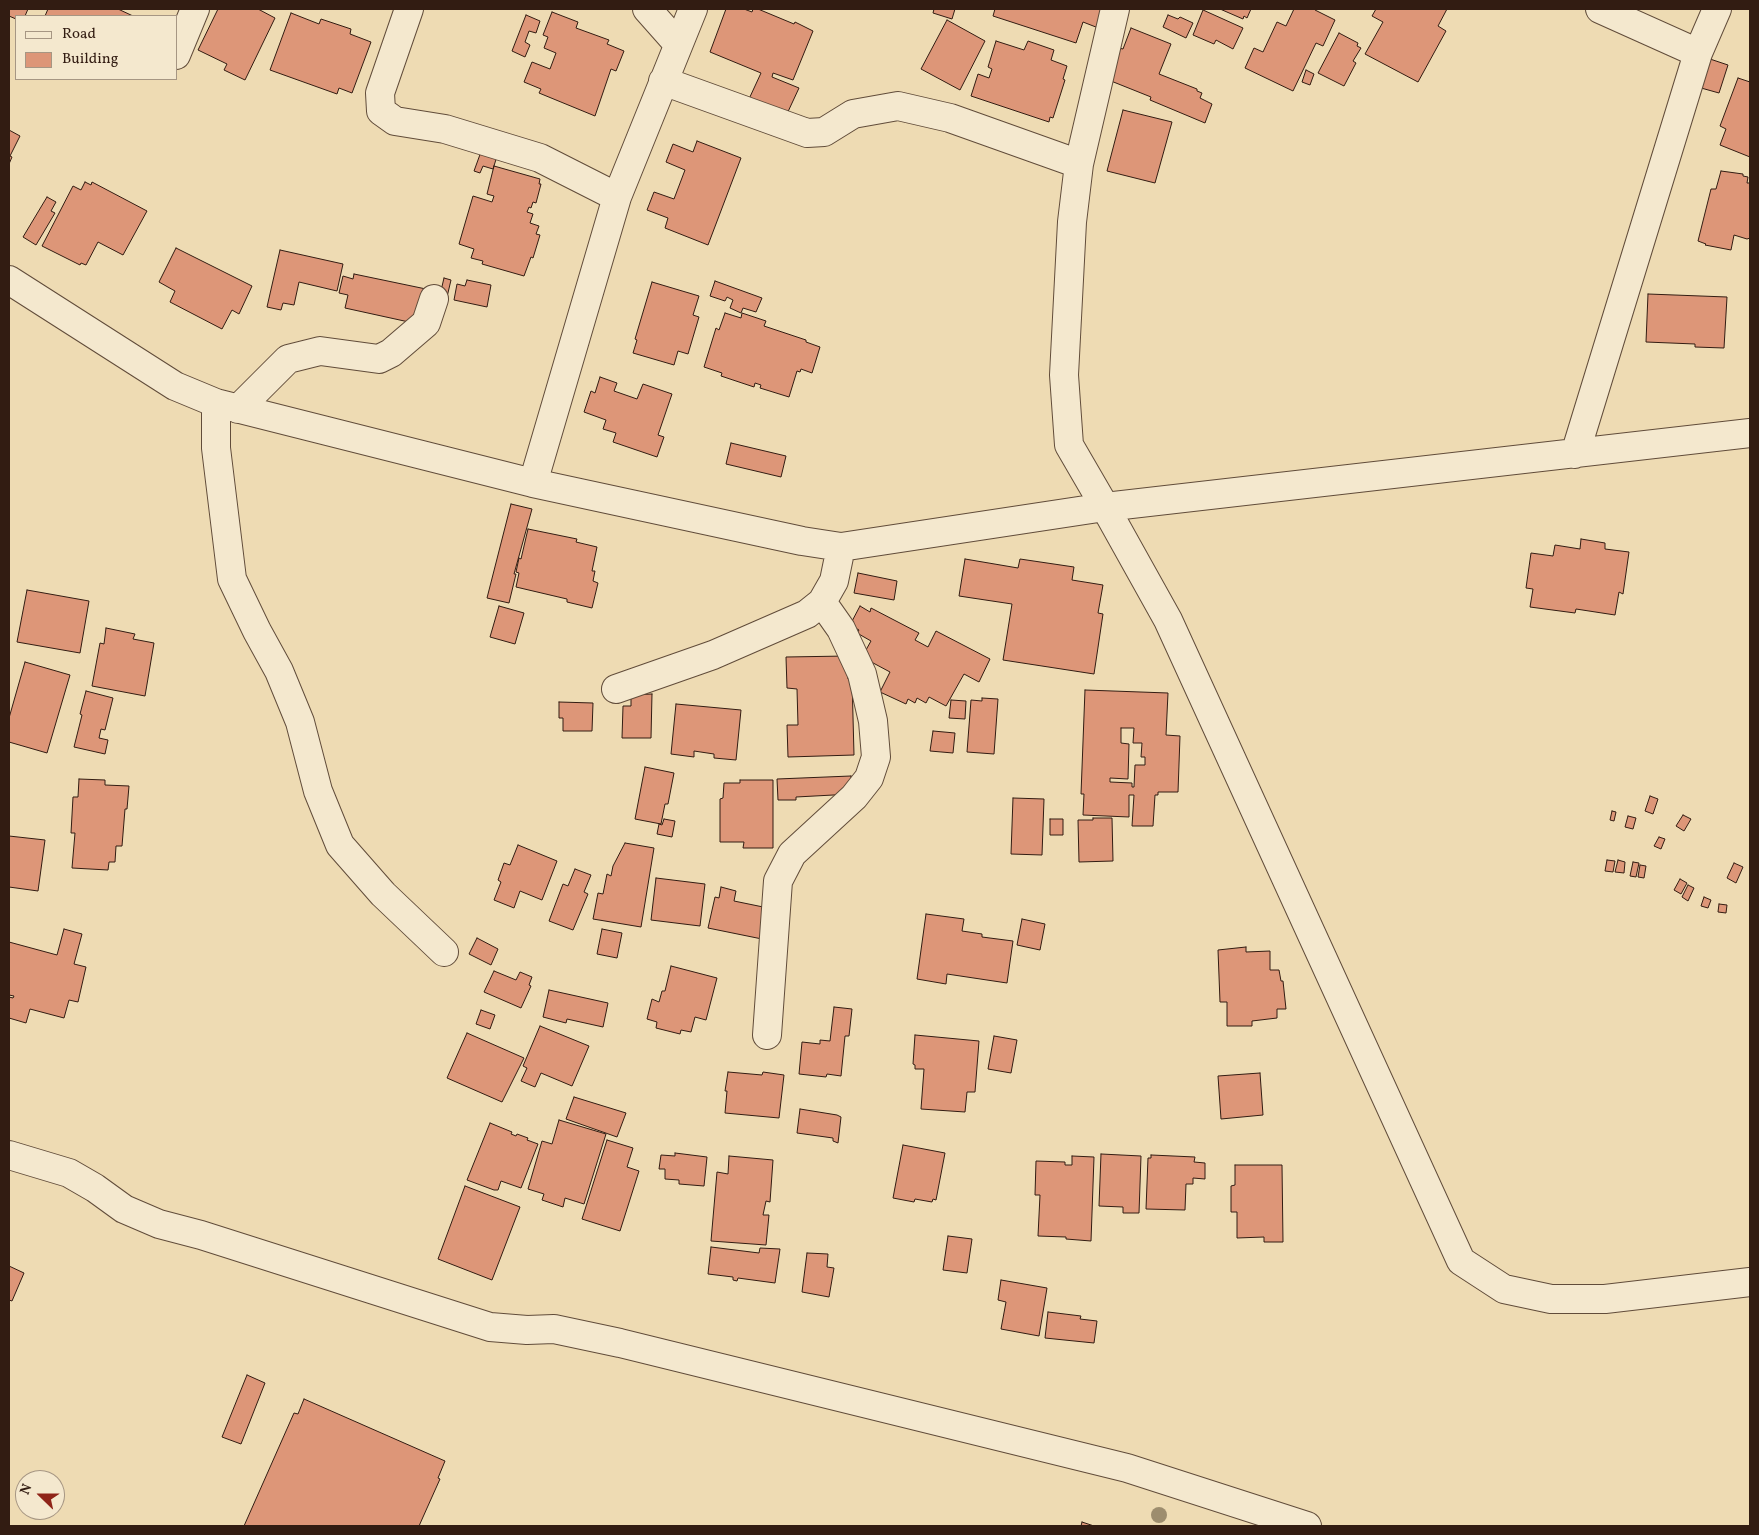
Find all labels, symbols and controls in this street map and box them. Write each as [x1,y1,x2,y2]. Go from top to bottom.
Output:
legend [15,15,178,80]
text: Road [62,24,96,45]
text: Building [62,49,118,70]
north arrow [15,1470,65,1520]
text: N [16,1481,37,1498]

